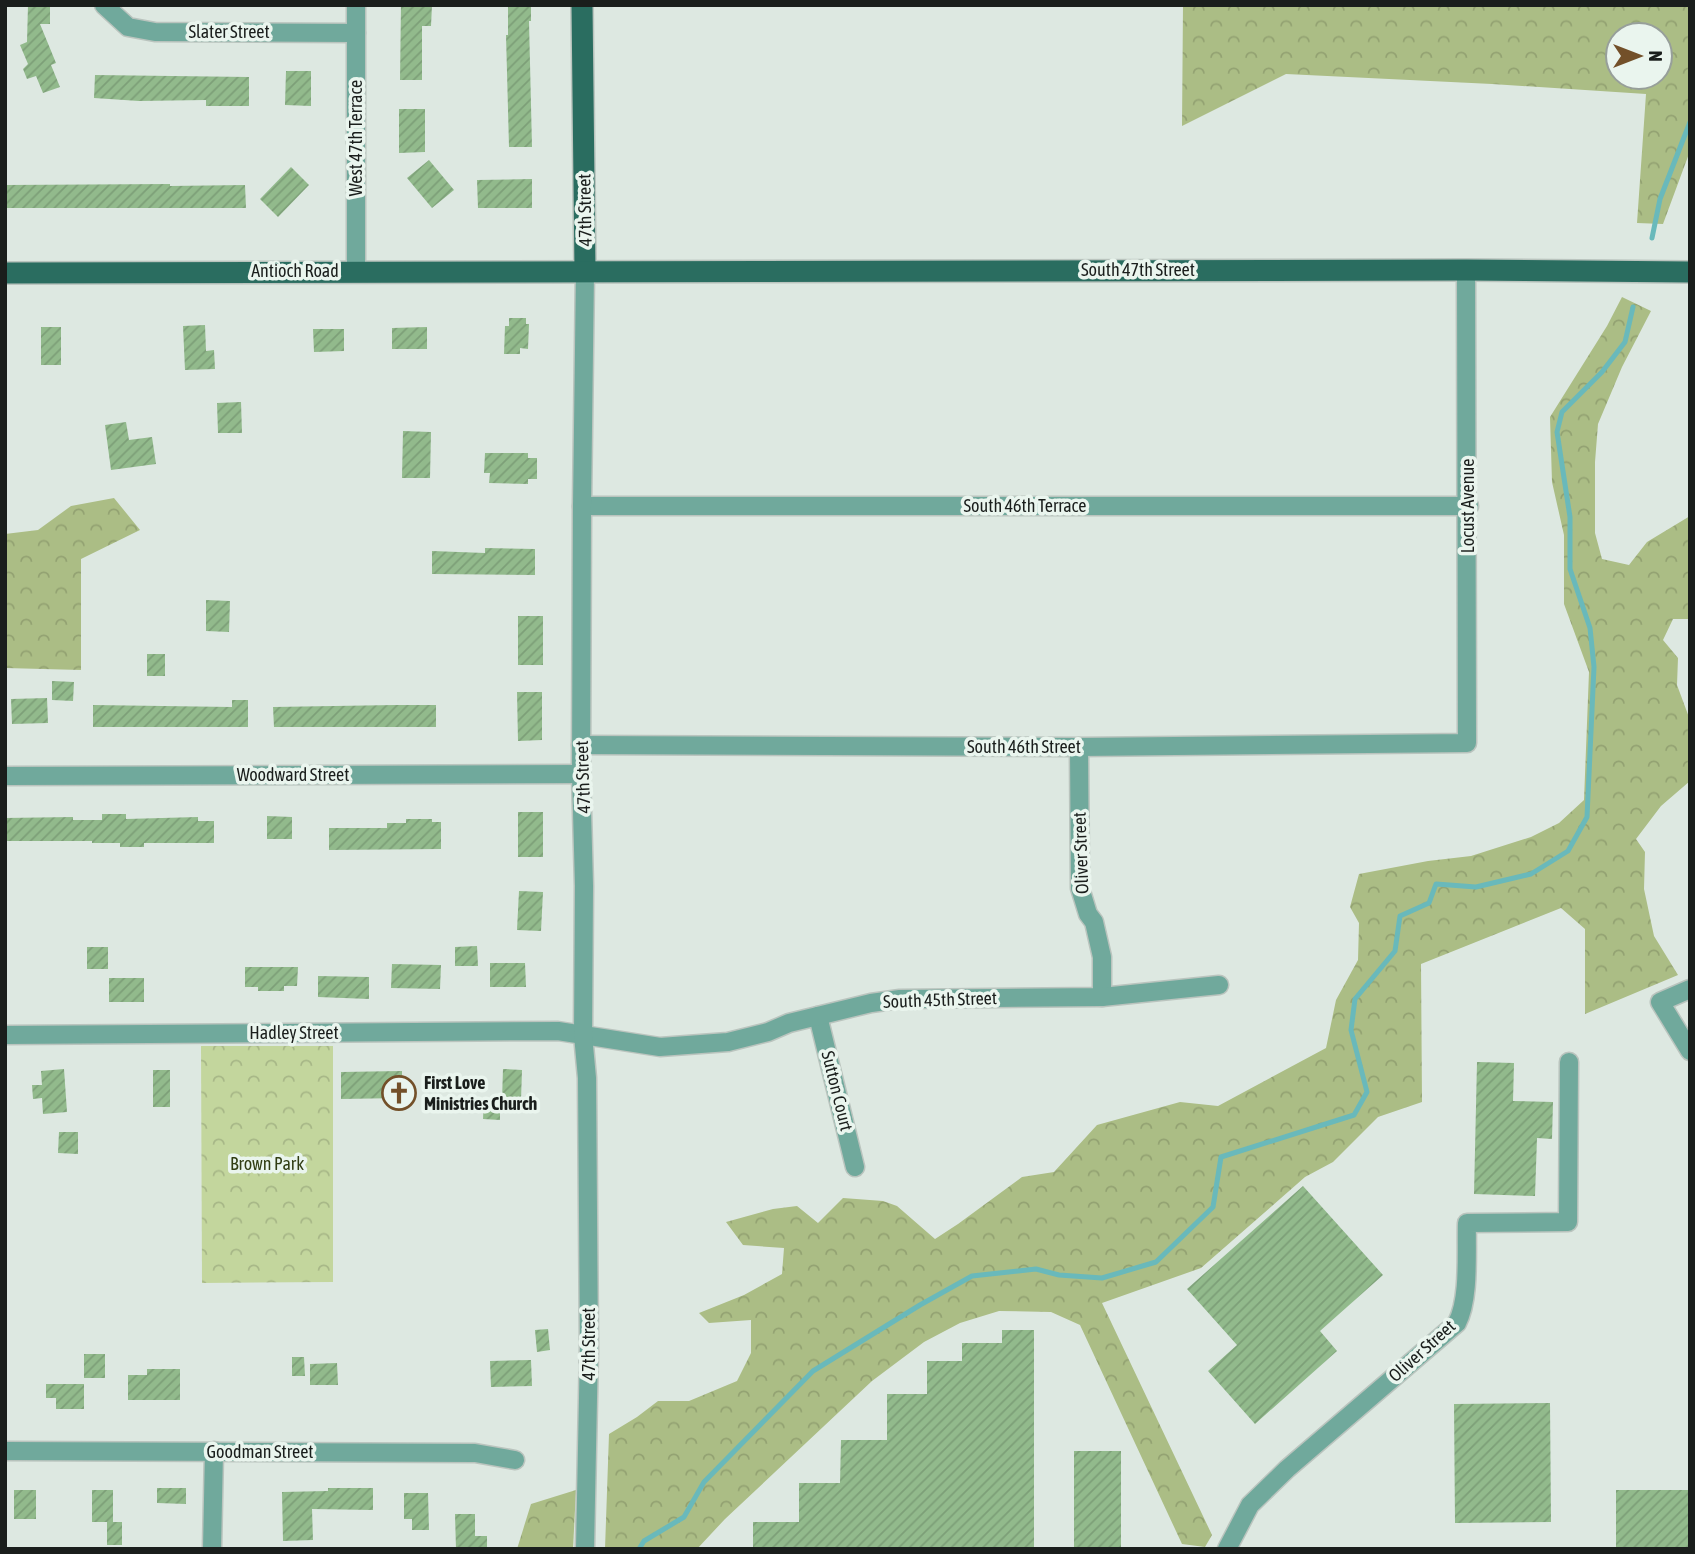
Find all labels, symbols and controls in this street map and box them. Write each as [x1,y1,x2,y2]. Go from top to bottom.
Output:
street label: Slater Street [188,21,270,42]
north arrow [1604,21,1674,91]
text: N [1645,50,1667,62]
street label: West 47th Terrace [345,80,366,196]
street label: 47th Street [573,173,596,247]
street label: South 47th Street [1081,259,1195,280]
street label: Antioch Road [251,260,339,281]
street label: Locust Avenue [1457,459,1478,553]
street label: South 46th Terrace [964,495,1086,516]
street label: South 46th Street [967,736,1081,757]
street label: 47th Street [571,740,594,814]
street label: Woodward Street [237,764,349,785]
street label: Oliver Street [1069,812,1092,894]
street label: South 45th Street [883,987,997,1012]
street label: Hadley Street [249,1022,339,1043]
street label: Sutton Court [817,1049,858,1133]
place label: First Love Ministries Church [424,1072,538,1114]
church icon: First Love Ministries Church [380,1074,418,1112]
park label: Brown Park [230,1153,304,1174]
street label: 47th Street [578,1308,599,1380]
street label: Oliver Street [1384,1315,1459,1386]
street label: Goodman Street [206,1441,314,1462]

